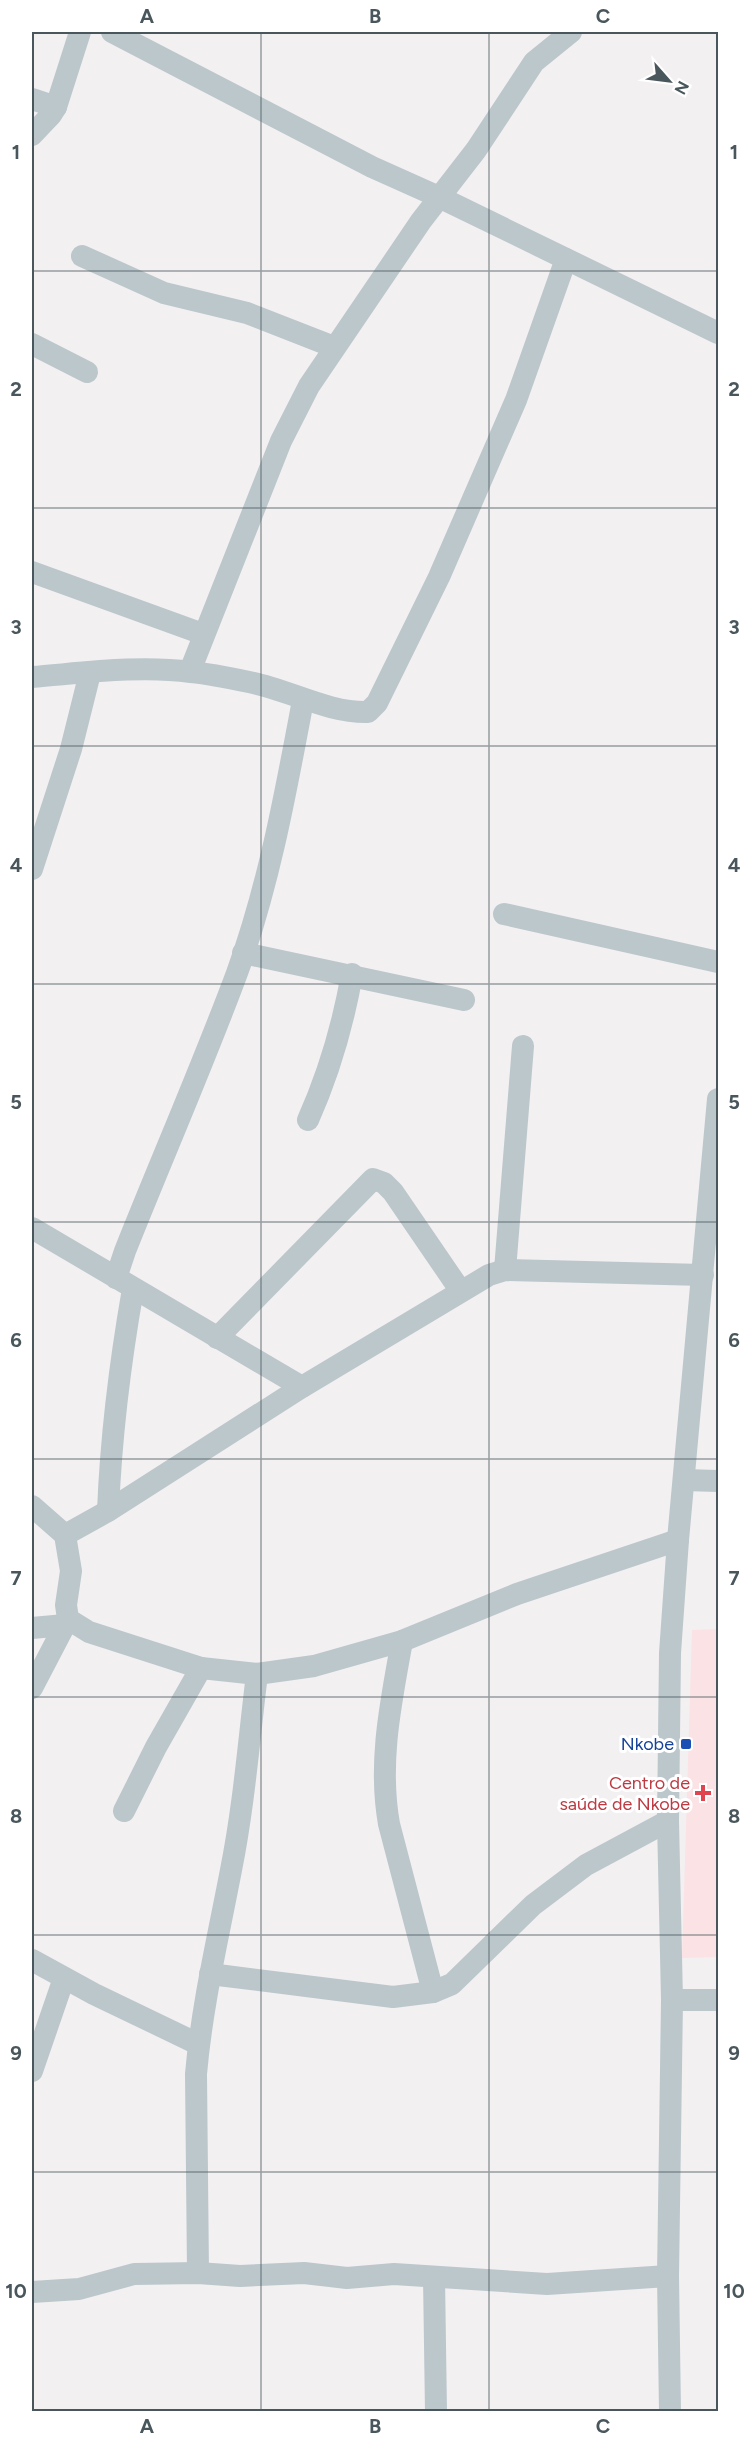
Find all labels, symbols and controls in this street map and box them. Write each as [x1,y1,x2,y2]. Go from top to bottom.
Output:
text: A [140,4,155,28]
text: B [369,4,381,28]
text: C [596,4,610,28]
north arrow [639,51,699,111]
text: N [671,78,693,98]
text: 1 [12,140,20,164]
text: 1 [730,140,738,164]
text: 2 [10,377,22,401]
text: 2 [728,377,740,401]
text: 3 [10,615,22,639]
text: 3 [728,615,740,639]
text: 4 [10,853,23,877]
text: 4 [728,853,741,877]
text: 5 [10,1090,22,1114]
text: 5 [728,1090,740,1114]
text: 6 [10,1328,22,1352]
text: 6 [728,1328,740,1352]
text: 7 [10,1566,22,1590]
text: 7 [728,1566,740,1590]
place label: Nkobe [621,1733,674,1755]
marker: Nkobe [679,1737,693,1751]
place label: Centro de saúde de Nkobe [559,1772,690,1815]
marker: Centro de saúde de Nkobe [694,1784,712,1802]
text: 8 [10,1804,22,1828]
text: 8 [728,1804,740,1828]
text: 9 [10,2041,22,2065]
text: 9 [728,2041,740,2065]
text: 10 [5,2279,27,2303]
text: 10 [723,2279,745,2303]
text: A [140,2414,155,2438]
text: B [369,2414,381,2438]
text: C [596,2414,610,2438]

